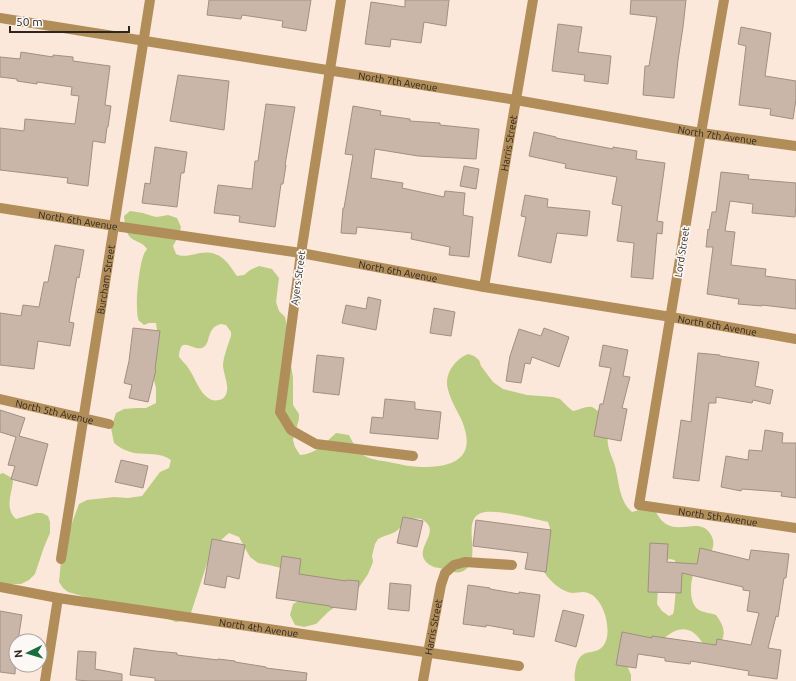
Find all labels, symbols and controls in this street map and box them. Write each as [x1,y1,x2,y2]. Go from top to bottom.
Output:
scale bar [10,8,129,34]
text: 50 m [16,15,43,28]
street label: North 7th Avenue [358,70,438,93]
street label: Harris Street [498,114,519,172]
street label: North 7th Avenue [677,123,758,146]
street label: North 6th Avenue [38,209,118,232]
street label: Lord Street [673,226,691,278]
street label: Burcham Street [95,244,116,315]
street label: Ayers Street [289,250,307,306]
street label: North 6th Avenue [358,258,438,284]
street label: North 6th Avenue [677,313,758,338]
street label: North 5th Avenue [14,397,95,426]
street label: North 5th Avenue [678,505,758,528]
street label: Harris Street [422,598,444,656]
street label: North 4th Avenue [218,616,299,639]
north arrow [8,633,48,673]
text: N [12,649,24,658]

